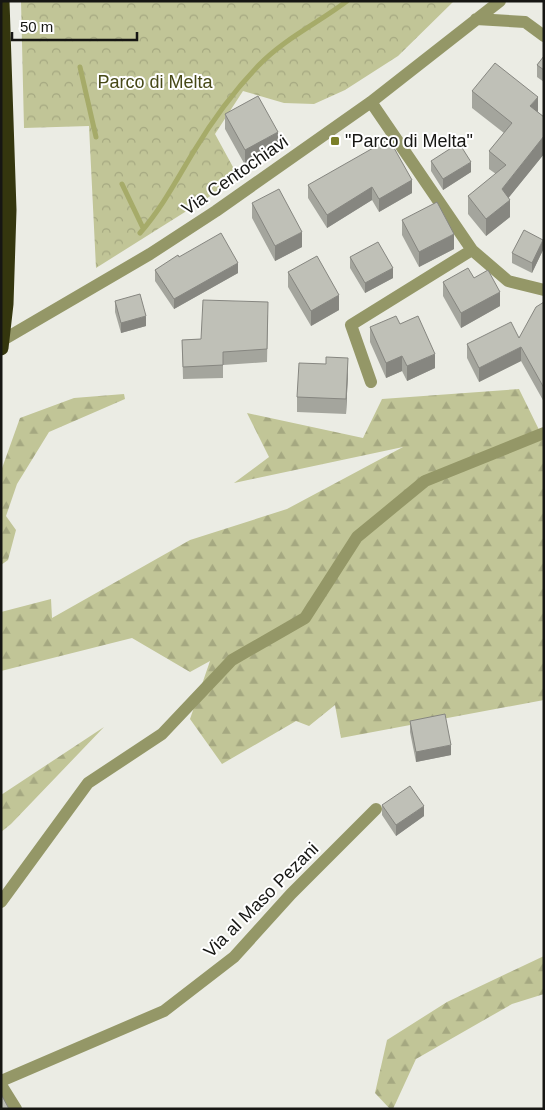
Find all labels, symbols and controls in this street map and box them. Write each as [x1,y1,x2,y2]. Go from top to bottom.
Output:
scale bar [12,10,138,42]
text: 50 m [20,18,53,35]
park label: Parco di Melta [97,72,214,92]
street label: Via Centochiavi [178,131,292,219]
place label: "Parco di Melta" [345,131,473,151]
marker: "Parco di Melta" [329,135,341,147]
street label: Via al Maso Pezani [200,839,322,961]

